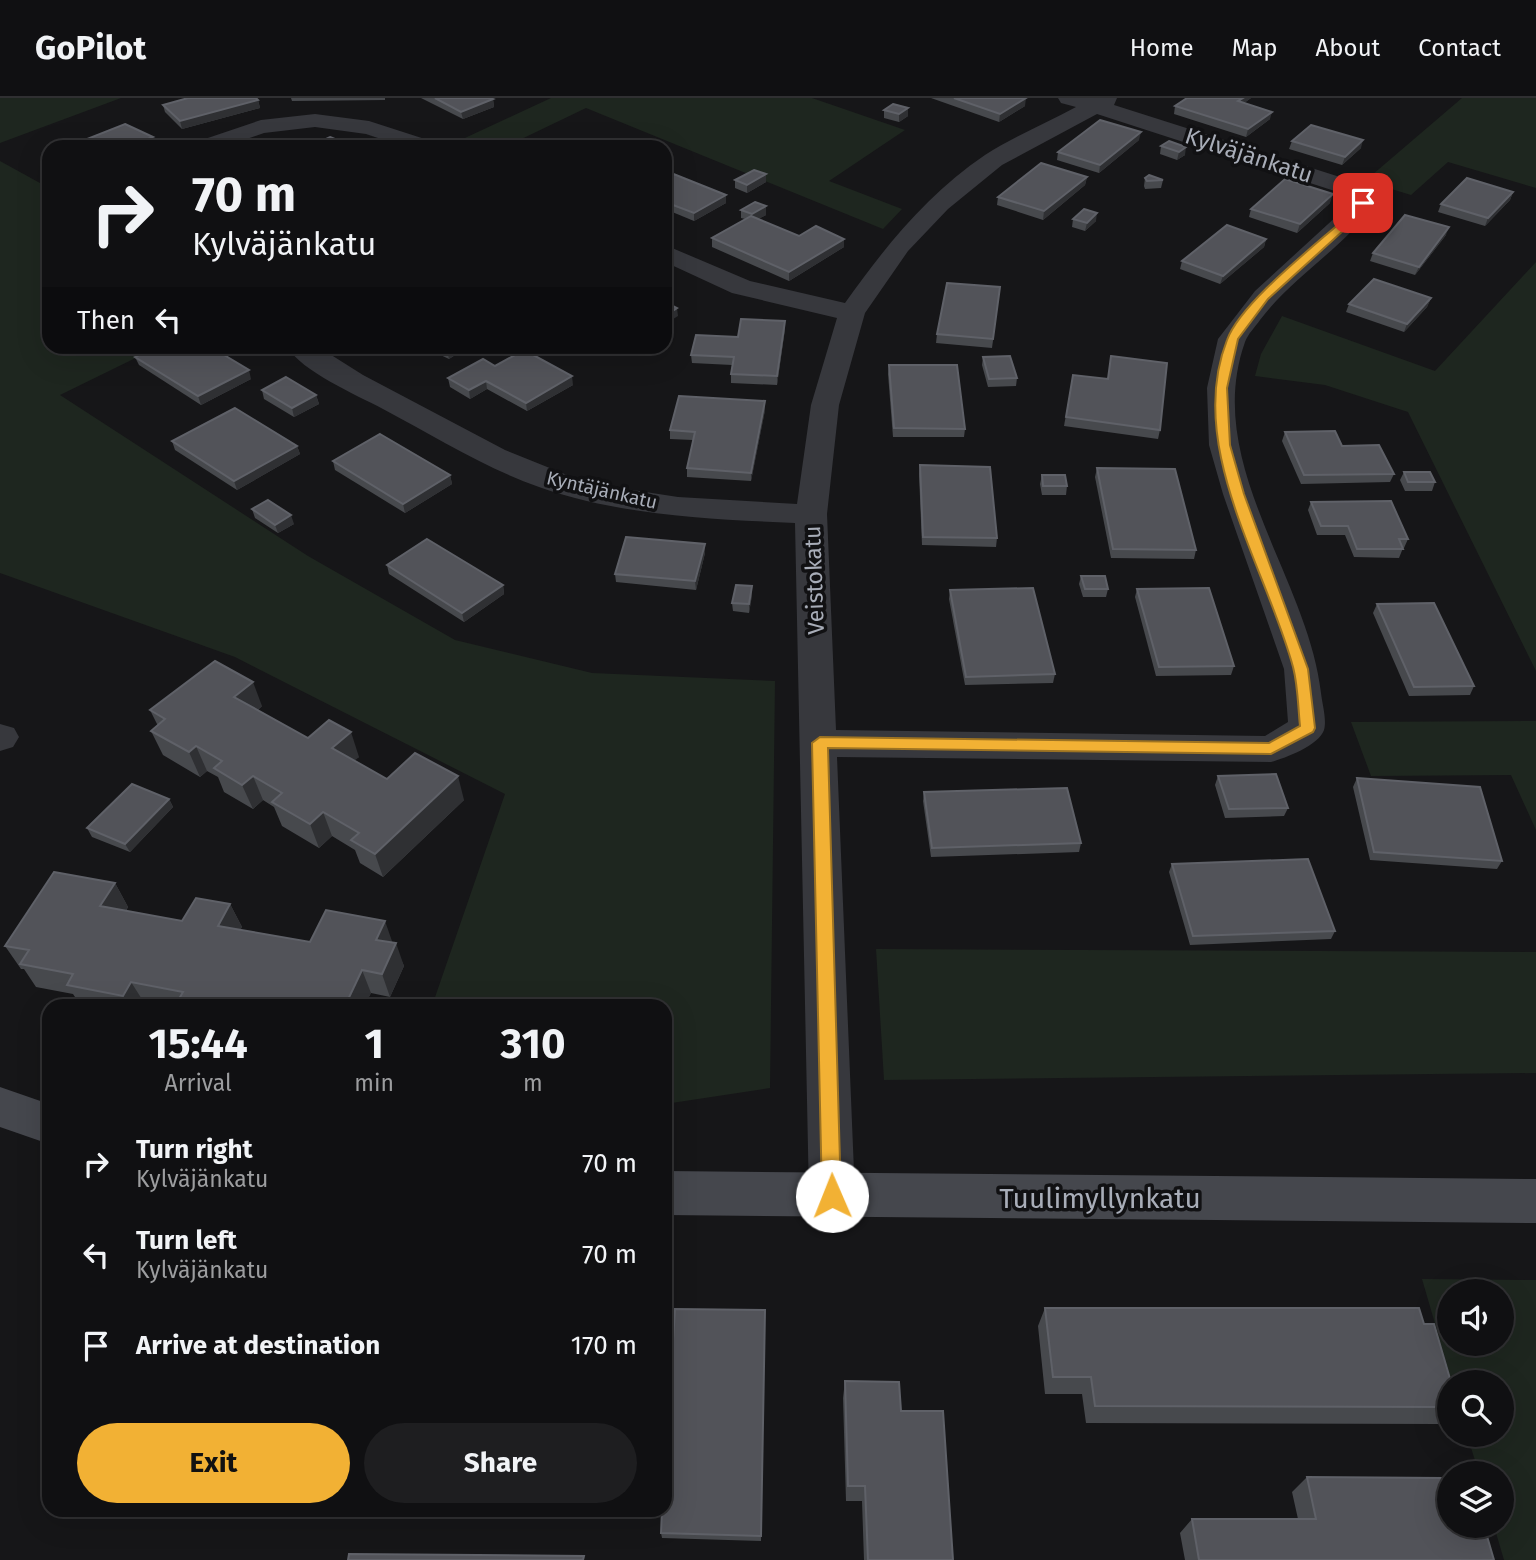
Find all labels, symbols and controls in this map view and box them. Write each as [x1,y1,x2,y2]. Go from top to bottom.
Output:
text: GoPilot [35,28,146,68]
text: Home [1130,34,1194,62]
text: Map [1232,34,1278,62]
text: About [1316,34,1380,62]
text: Contact [1418,34,1501,62]
street label: Kylväjänkatu [1182,121,1316,189]
text: 70 m [192,165,296,224]
icon: right [77,168,168,259]
pin [1333,173,1393,233]
icon: arrive [1344,184,1382,222]
text: Kylväjänkatu [192,225,376,263]
icon: left [149,301,187,339]
text: Then [77,305,135,336]
street label: Kyntäjänkatu [544,466,660,514]
street label: Veistokatu [798,525,830,635]
text: 15:44 [148,1019,248,1069]
text: 1 [364,1019,384,1069]
text: 310 [500,1019,565,1069]
text: Arrival [164,1069,232,1097]
text: min [354,1069,394,1097]
text: m [523,1069,543,1097]
text: Turn right [136,1134,253,1165]
icon: right [77,1145,115,1183]
text: 70 m [582,1148,637,1179]
position arrow [795,1159,869,1233]
text: Kylväjänkatu [136,1165,268,1193]
street label: Tuulimyllynkatu [999,1182,1201,1215]
text: Turn left [136,1225,237,1256]
icon: left [77,1236,115,1274]
text: 70 m [582,1239,637,1270]
text: Kylväjänkatu [136,1256,268,1284]
map controls [1437,1279,1514,1538]
button: sound [1437,1279,1514,1356]
icon: arrive [77,1327,115,1365]
text: Arrive at destination [136,1330,380,1361]
text: 170 m [571,1330,637,1361]
button: search [1437,1370,1514,1447]
button: Exit [77,1423,350,1503]
button: Share [364,1423,637,1503]
button: layers [1437,1461,1514,1538]

